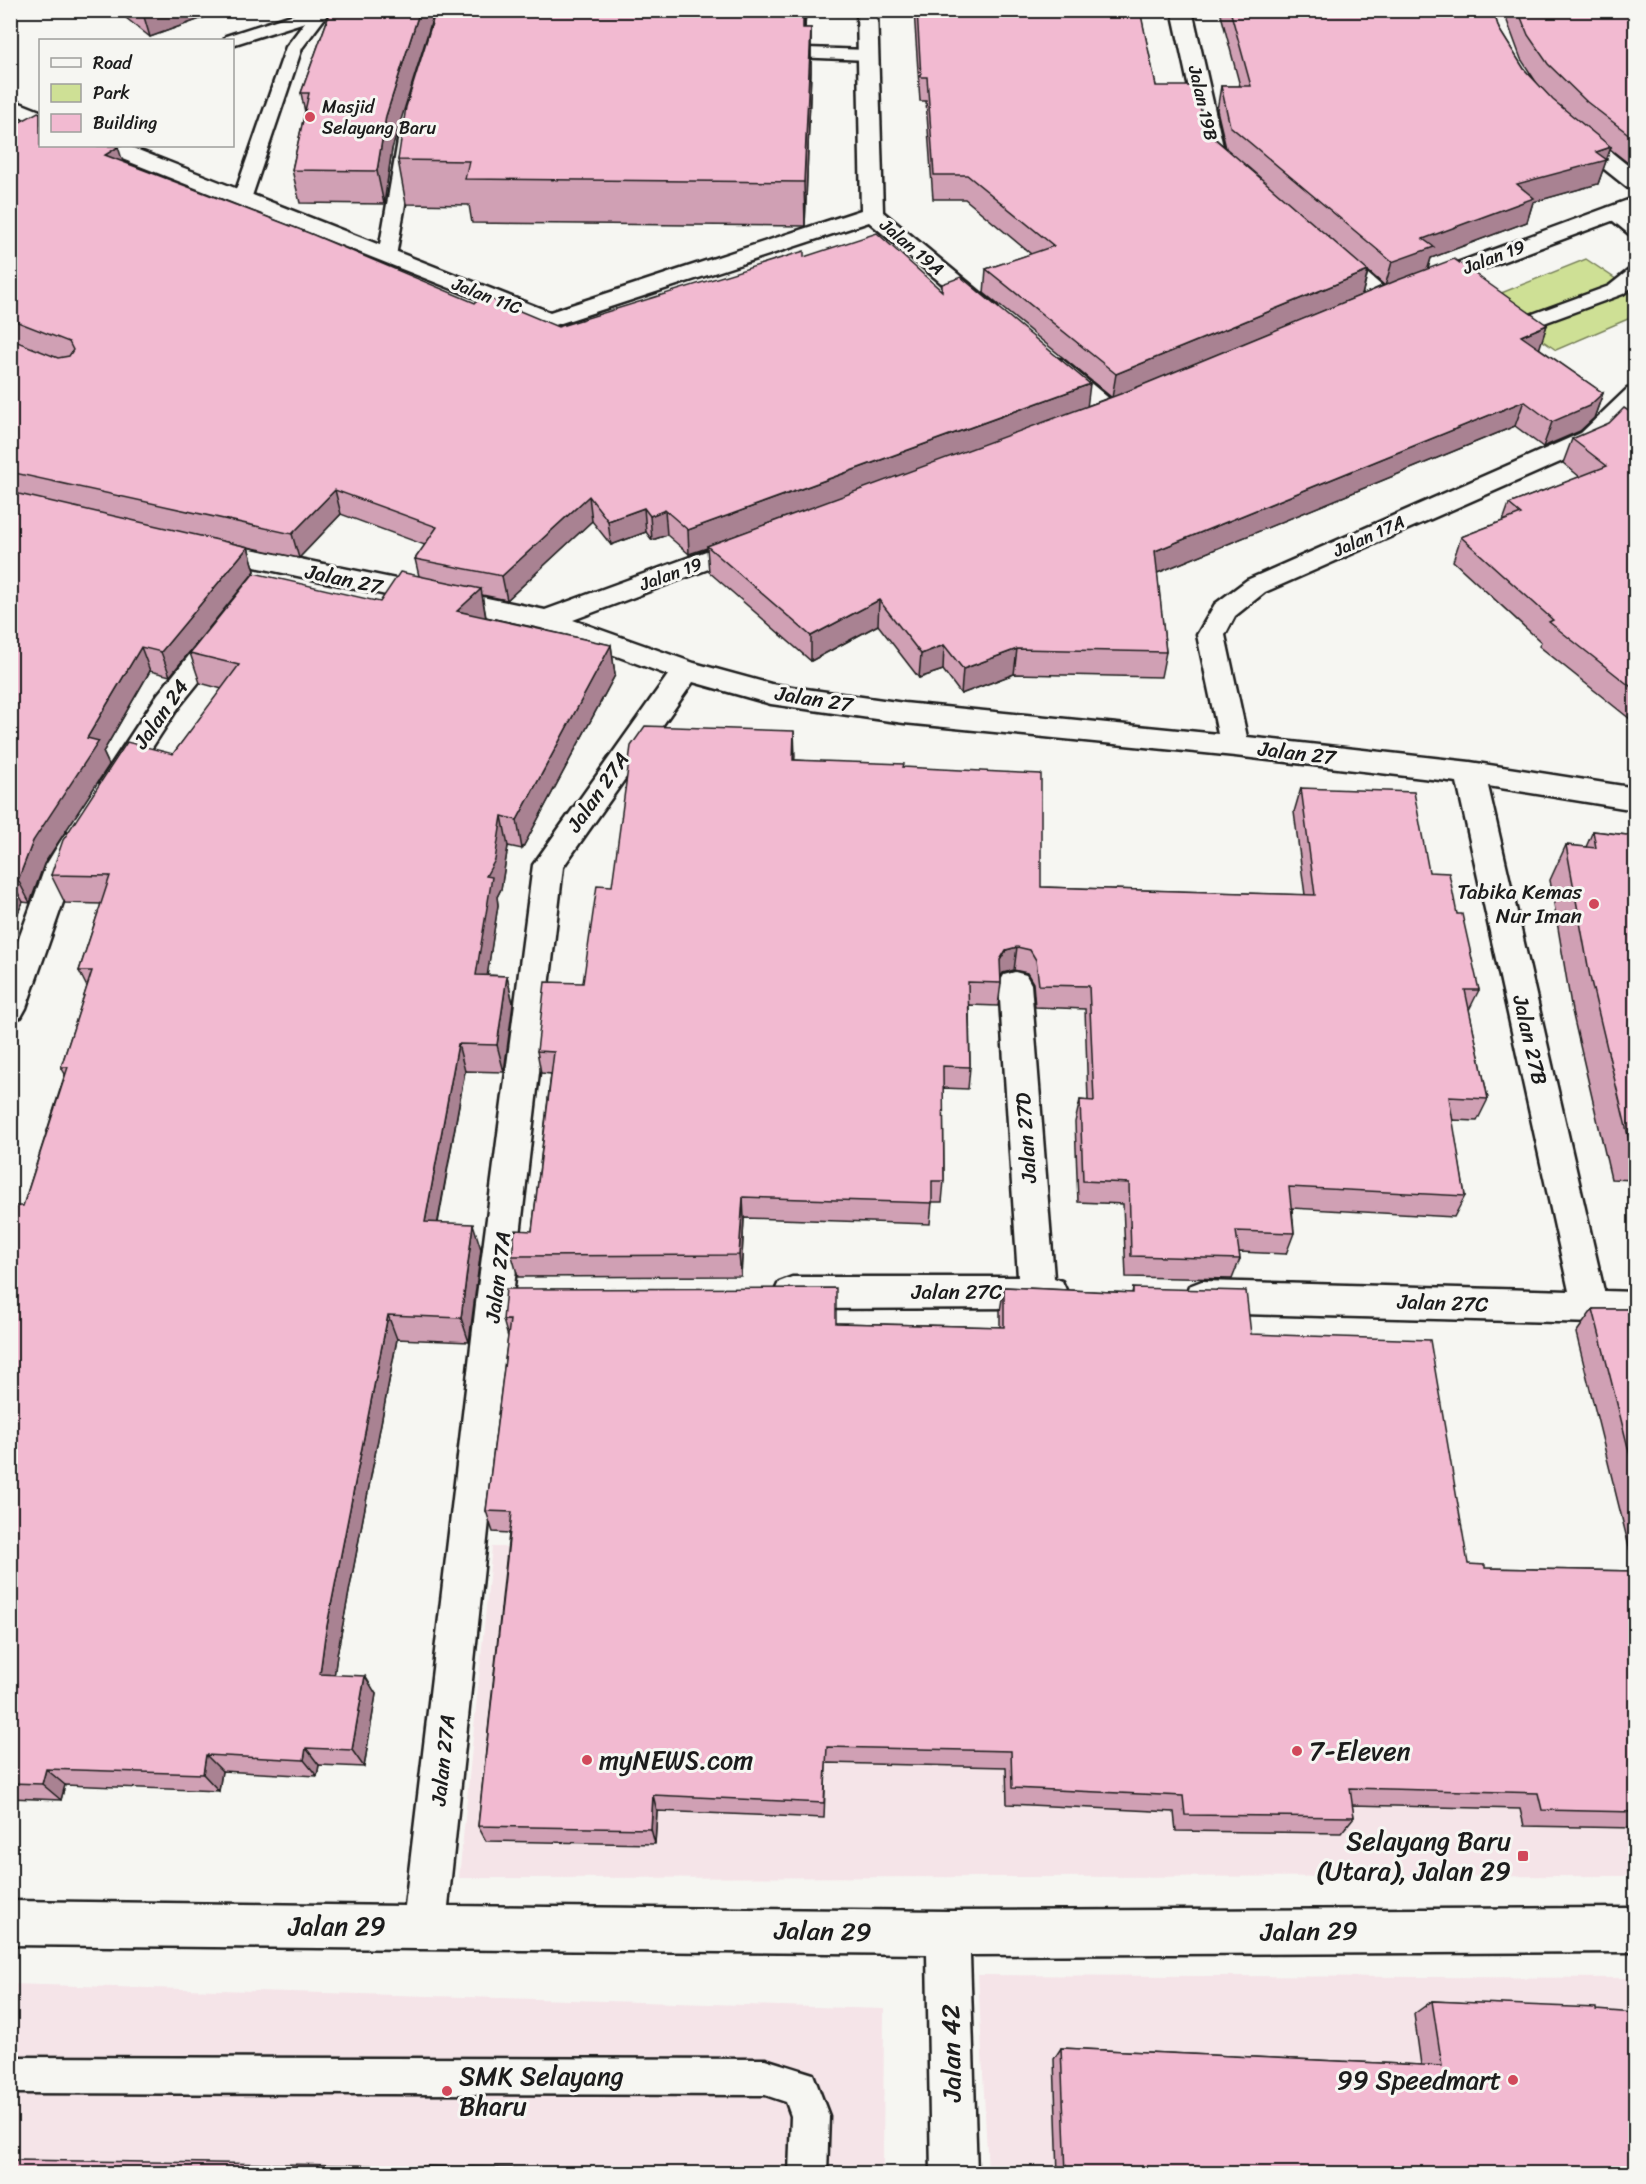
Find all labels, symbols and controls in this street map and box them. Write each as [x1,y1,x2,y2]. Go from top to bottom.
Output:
legend [39,39,234,147]
text: Road [93,47,133,79]
street label: Jalan 19B [1179,61,1227,144]
text: Park [93,77,130,109]
place label: Masjid Selayang Baru [322,91,436,144]
text: Building [93,107,157,139]
marker: Masjid Selayang Baru [303,110,317,124]
street label: Jalan 19A [872,209,952,284]
street label: Jalan 19 [1457,230,1530,284]
street label: Jalan 11C [446,268,527,324]
street label: Jalan 17A [1327,506,1410,566]
street label: Jalan 19 [634,548,707,600]
street label: Jalan 27 [301,552,388,606]
street label: Jalan 24 [122,671,199,758]
street label: Jalan 27 [772,674,857,724]
street label: Jalan 27 [1255,729,1340,777]
street label: Jalan 27A [556,744,640,841]
place label: Tabika Kemas Nur Iman [1457,873,1582,935]
marker: Tabika Kemas Nur Iman [1587,897,1601,911]
street label: Jalan 27B [1501,990,1559,1089]
street label: Jalan 27D [1004,1091,1048,1185]
street label: Jalan 27A [473,1229,522,1326]
street label: Jalan 27C [911,1273,1002,1311]
street label: Jalan 27C [1396,1282,1489,1324]
street label: Jalan 27A [419,1712,467,1809]
place label: 7-Eleven [1309,1728,1411,1774]
place label: myNEWS.com [599,1737,753,1783]
marker: 7-Eleven [1290,1744,1304,1758]
marker: myNEWS.com [580,1753,594,1767]
place label: Selayang Baru (Utara), Jalan 29 [1316,1818,1511,1894]
marker: Selayang Baru (Utara), Jalan 29 [1516,1849,1530,1863]
street label: Jalan 29 [287,1903,386,1949]
street label: Jalan 29 [773,1907,872,1955]
street label: Jalan 29 [1259,1907,1358,1955]
street label: Jalan 42 [927,2004,975,2103]
place label: SMK Selayang Bharu [459,2053,624,2129]
place label: 99 Speedmart [1337,2057,1501,2103]
marker: 99 Speedmart [1506,2073,1520,2087]
marker: SMK Selayang Bharu [440,2084,454,2098]

